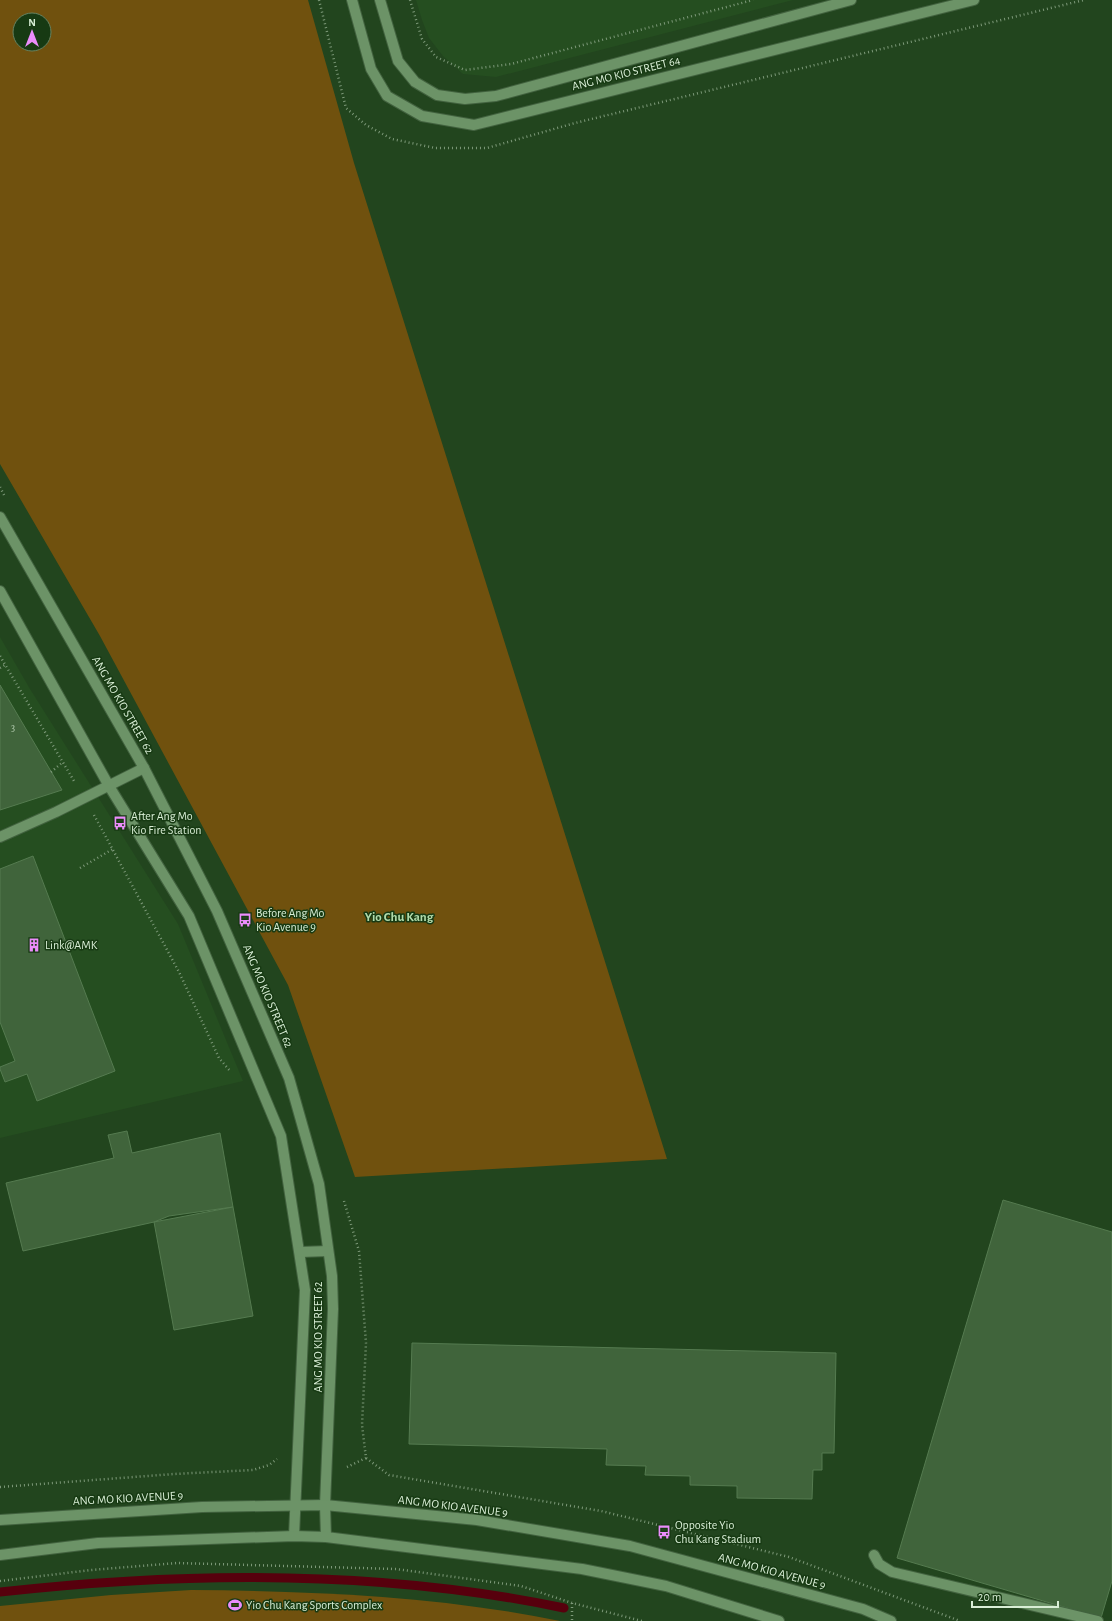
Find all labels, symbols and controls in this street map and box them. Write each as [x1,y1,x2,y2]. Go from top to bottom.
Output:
north arrow [12,12,52,52]
text: N [28,17,36,28]
street label: ANG MO KIO STREET 64 [571,54,682,92]
street label: ANG MO KIO STREET 62 [90,654,156,756]
house number: 3 [11,723,15,733]
place label: After Ang Mo Kio Fire Station [131,810,202,836]
bus stop icon: After Ang Mo Kio Fire Station [112,815,128,831]
place label: Before Ang Mo Kio Avenue 9 [256,907,324,933]
district label: Yio Chu Kang [365,911,434,924]
bus stop icon: Before Ang Mo Kio Avenue 9 [237,912,253,928]
building icon: Link@AMK [26,937,42,953]
place label: Link@AMK [45,939,98,951]
street label: ANG MO KIO STREET 62 [241,943,295,1050]
street label: ANG MO KIO STREET 62 [312,1281,324,1392]
street label: ANG MO KIO AVENUE 9 [72,1489,184,1507]
street label: ANG MO KIO AVENUE 9 [397,1493,509,1519]
place label: Opposite Yio Chu Kang Stadium [675,1519,761,1545]
bus stop icon: Opposite Yio Chu Kang Stadium [656,1524,672,1540]
street label: ANG MO KIO AVENUE 9 [717,1551,827,1591]
scale bar [972,1583,1058,1609]
text: 20 m [978,1591,1001,1603]
sports icon: Yio Chu Kang Sports Complex [227,1597,243,1613]
place label: Yio Chu Kang Sports Complex [246,1599,382,1611]

